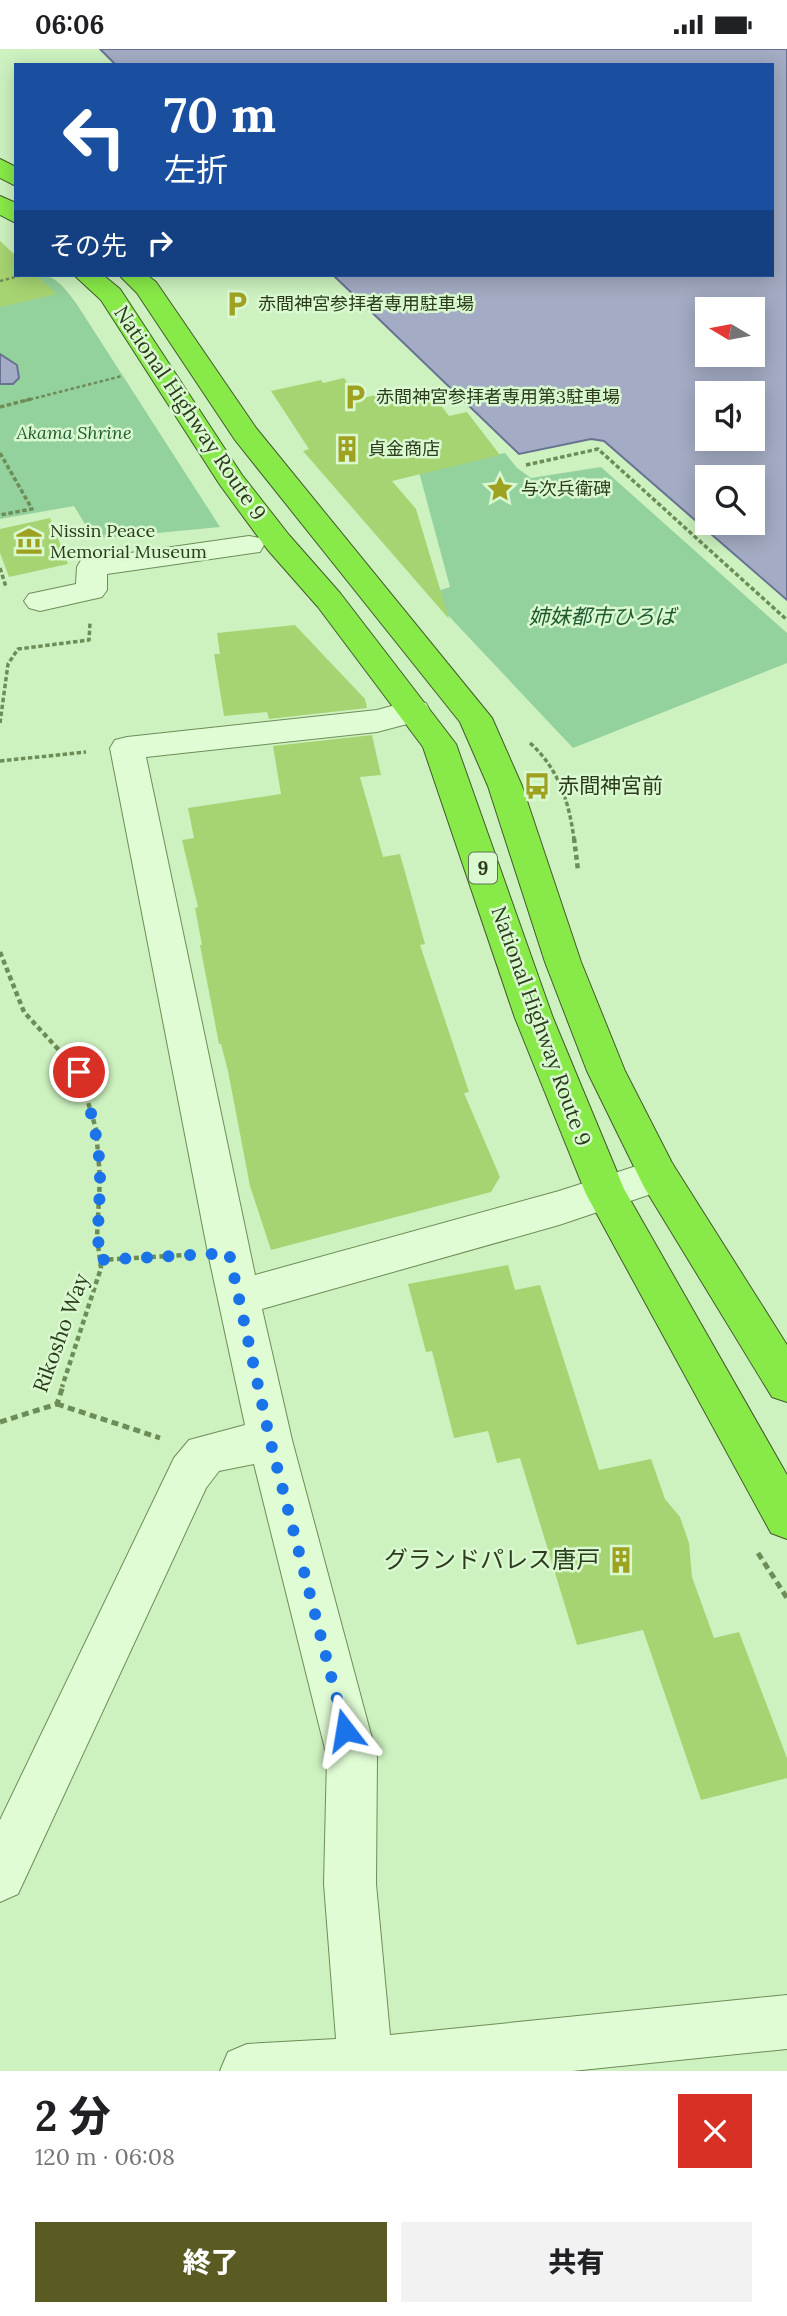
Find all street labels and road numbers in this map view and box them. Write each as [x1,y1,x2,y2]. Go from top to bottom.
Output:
street label: National Highway Route 9 [108,300,272,525]
road number: 9 [469,853,497,883]
street label: National Highway Route 9 [485,902,597,1149]
street label: Rikosho Way [27,1270,94,1396]

